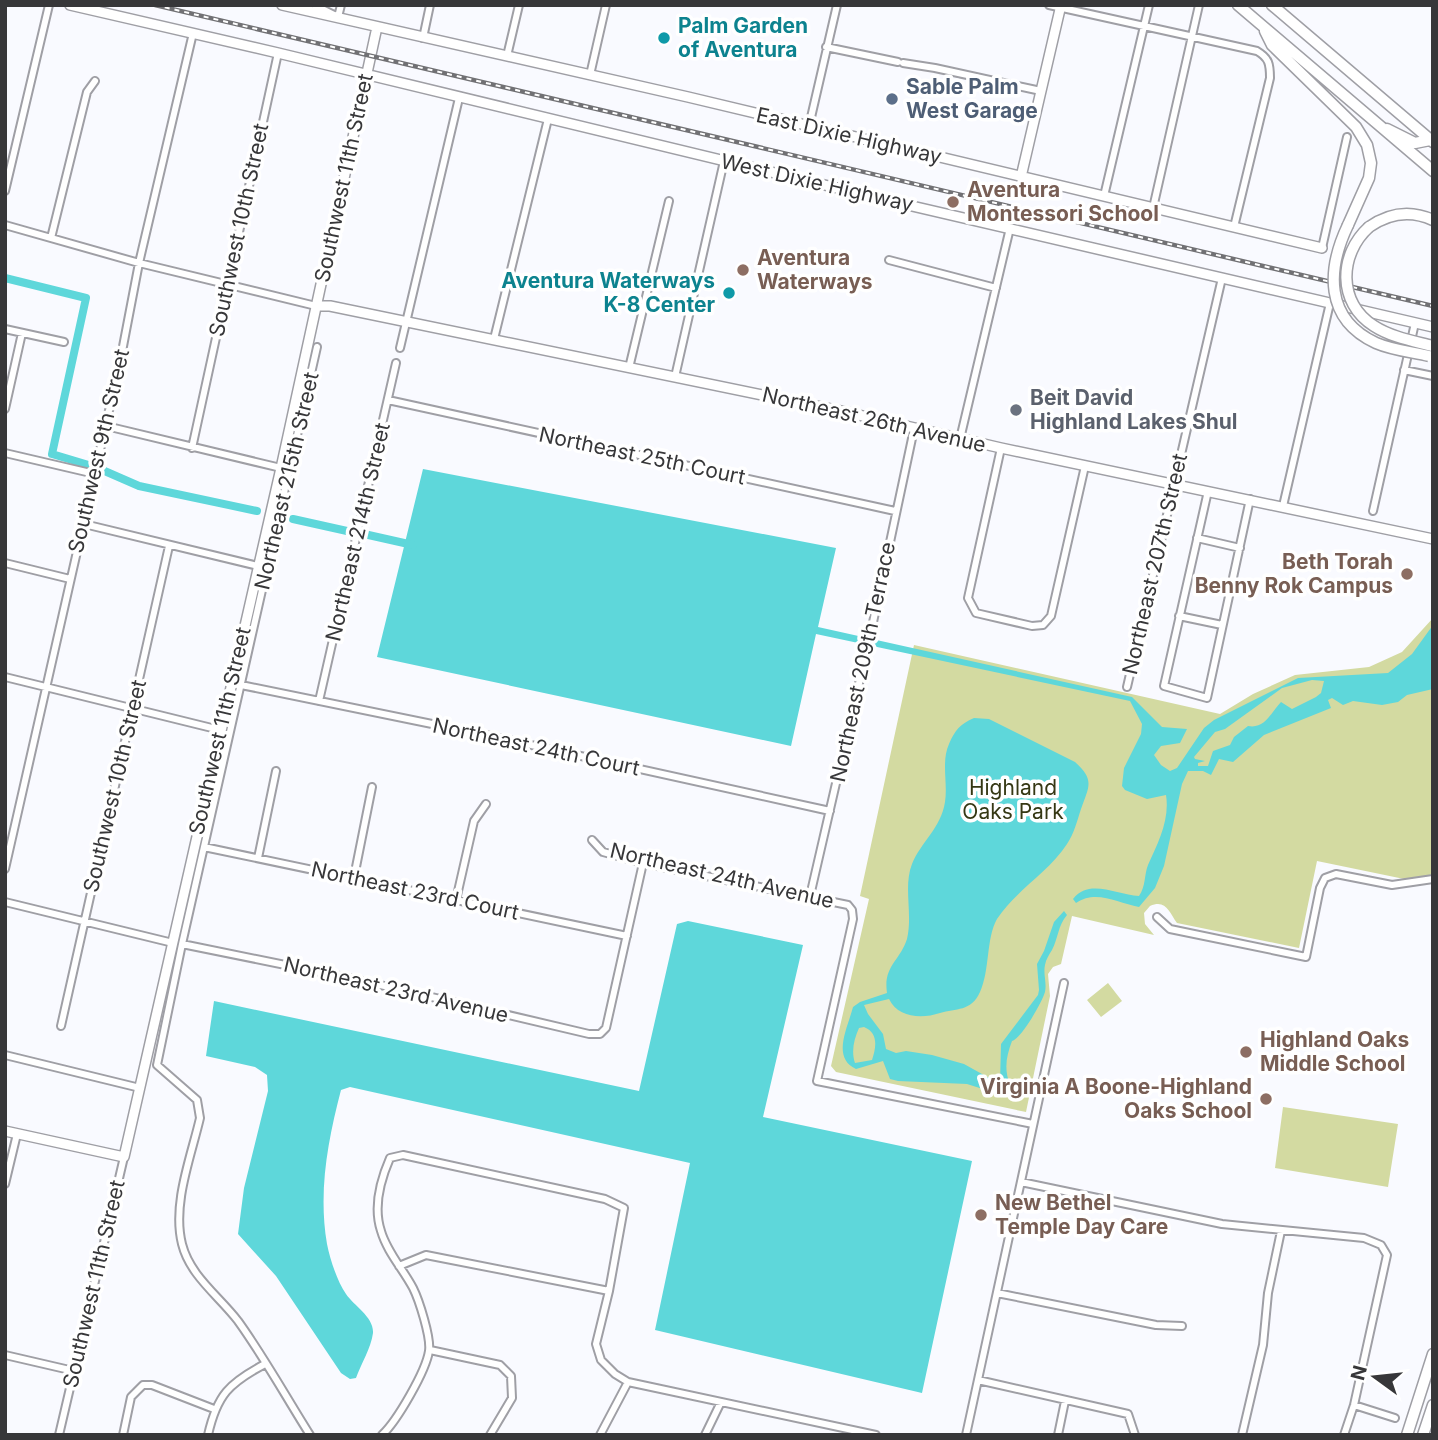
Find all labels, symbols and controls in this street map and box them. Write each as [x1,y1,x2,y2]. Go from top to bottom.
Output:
place label: Palm Garden of Aventura [678,13,808,62]
marker: Palm Garden of Aventura [656,30,672,46]
street label: Southwest 11th Street [309,71,378,284]
place label: Sable Palm West Garage [906,74,1038,123]
marker: Sable Palm West Garage [884,91,900,107]
street label: East Dixie Highway [754,102,945,169]
street label: Southwest 10th Street [204,121,273,339]
street label: West Dixie Highway [718,148,916,217]
place label: Aventura Montessori School [967,177,1159,226]
marker: Aventura Montessori School [945,194,961,210]
place label: Aventura Waterways [757,245,873,294]
marker: Aventura Waterways [735,262,751,278]
place label: Aventura Waterways K-8 Center [501,268,715,317]
marker: Aventura Waterways K-8 Center [721,285,737,301]
street label: Southwest 9th Street [63,346,134,555]
street label: Northeast 215th Street [249,370,324,592]
street label: Northeast 26th Avenue [760,382,988,457]
place label: Beit David Highland Lakes Shul [1030,385,1238,434]
marker: Beit David Highland Lakes Shul [1008,402,1024,418]
street label: Northeast 214th Street [320,420,395,644]
street label: Northeast 25th Court [537,421,748,490]
street label: Northeast 207th Street [1117,451,1192,677]
street label: Northeast 209th Terrace [825,539,900,784]
place label: Beth Torah Benny Rok Campus [1195,549,1393,598]
marker: Beth Torah Benny Rok Campus [1399,566,1415,582]
street label: Southwest 11th Street [183,624,256,837]
street label: Southwest 10th Street [78,677,151,895]
street label: Northeast 24th Court [430,712,642,781]
park label: Highland Oaks Park [962,775,1064,824]
street label: Northeast 24th Avenue [608,838,837,913]
street label: Northeast 23rd Court [309,856,521,925]
street label: Northeast 23rd Avenue [281,951,511,1028]
place label: Highland Oaks Middle School [1260,1027,1409,1076]
marker: Highland Oaks Middle School [1238,1044,1254,1060]
place label: Virginia A Boone-Highland Oaks School [980,1074,1252,1123]
marker: Virginia A Boone-Highland Oaks School [1258,1091,1274,1107]
street label: Southwest 11th Street [57,1177,130,1390]
place label: New Bethel Temple Day Care [995,1190,1168,1239]
marker: New Bethel Temple Day Care [973,1207,989,1223]
north arrow [1340,1342,1410,1412]
text: N [1346,1363,1372,1383]

